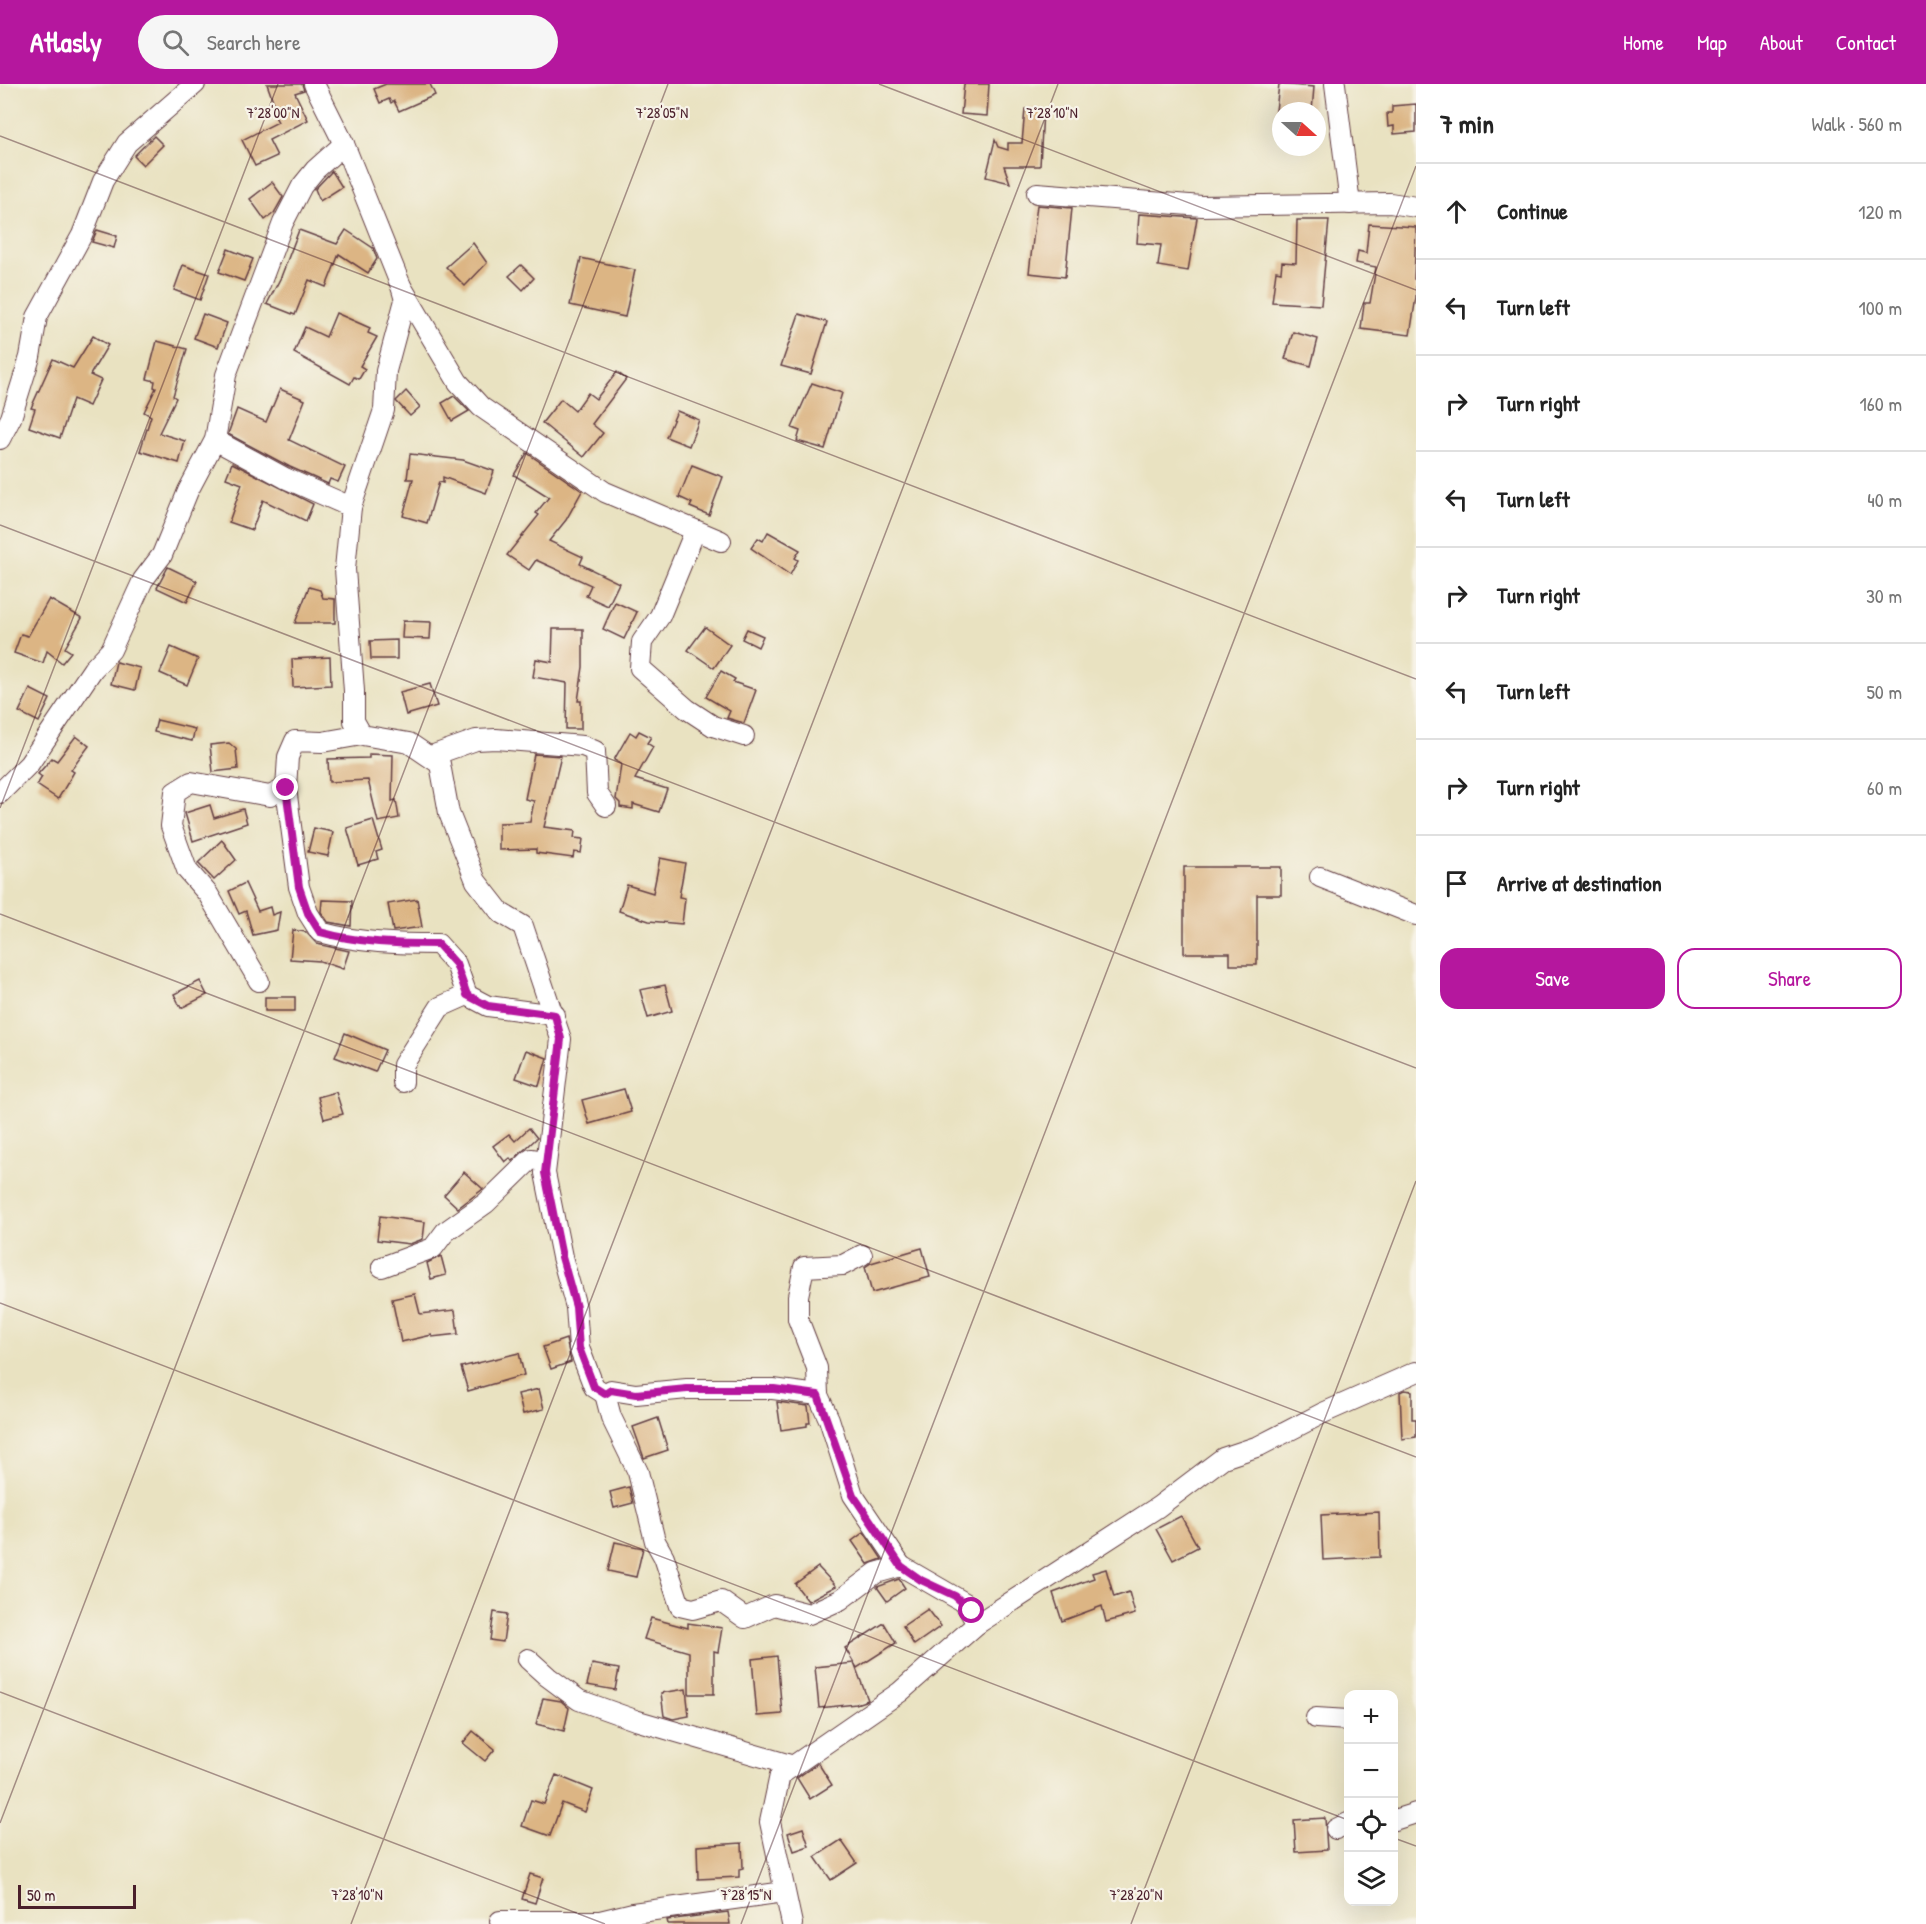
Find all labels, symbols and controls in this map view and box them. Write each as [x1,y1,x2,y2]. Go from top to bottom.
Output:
search box [138,15,558,69]
text: Atlasly [30,23,102,61]
icon: search [159,26,192,59]
text: Search here [207,27,301,57]
text: Home [1623,28,1664,57]
text: Map [1697,28,1727,57]
text: About [1760,28,1803,57]
text: Contact [1836,28,1896,57]
text: 7°28'00"N [247,102,299,123]
text: 7°28'05"N [636,102,688,123]
text: 7°28'10"N [1026,102,1078,123]
north arrow [1272,102,1326,156]
text: 7 min [1440,106,1494,141]
text: Walk · 560 m [1811,110,1902,137]
icon: ahead [1440,195,1473,228]
text: Continue [1497,196,1568,226]
text: 120 m [1858,198,1902,225]
icon: left [1440,291,1473,324]
text: Turn left [1497,292,1570,322]
text: 100 m [1859,294,1902,321]
icon: right [1440,387,1473,420]
text: Turn right [1497,388,1580,418]
text: 160 m [1860,390,1902,417]
icon: left [1440,483,1473,516]
text: Turn left [1497,484,1570,514]
text: 40 m [1867,486,1902,513]
icon: right [1440,579,1473,612]
text: Turn right [1497,580,1580,610]
text: 30 m [1866,582,1902,609]
icon: left [1440,675,1473,708]
text: Turn left [1497,676,1570,706]
text: 50 m [1866,678,1902,705]
icon: right [1440,771,1473,804]
text: Turn right [1497,772,1580,802]
route end [272,774,298,800]
text: 60 m [1867,774,1902,801]
icon: arrive [1440,867,1473,900]
text: Arrive at destination [1497,868,1662,898]
button: Save [1440,948,1665,1009]
button: Share [1677,948,1902,1009]
route start [958,1597,984,1623]
map controls [1344,1690,1398,1906]
button: + [1344,1690,1398,1744]
button: − [1344,1744,1398,1798]
button: locate [1344,1798,1398,1852]
button: layers [1344,1852,1398,1906]
scale bar [18,1882,136,1910]
text: 50 m [27,1884,56,1906]
text: 7°28'10"N [331,1884,383,1905]
text: 7°28'15"N [720,1884,772,1905]
text: 7°28'20"N [1109,1884,1163,1905]

